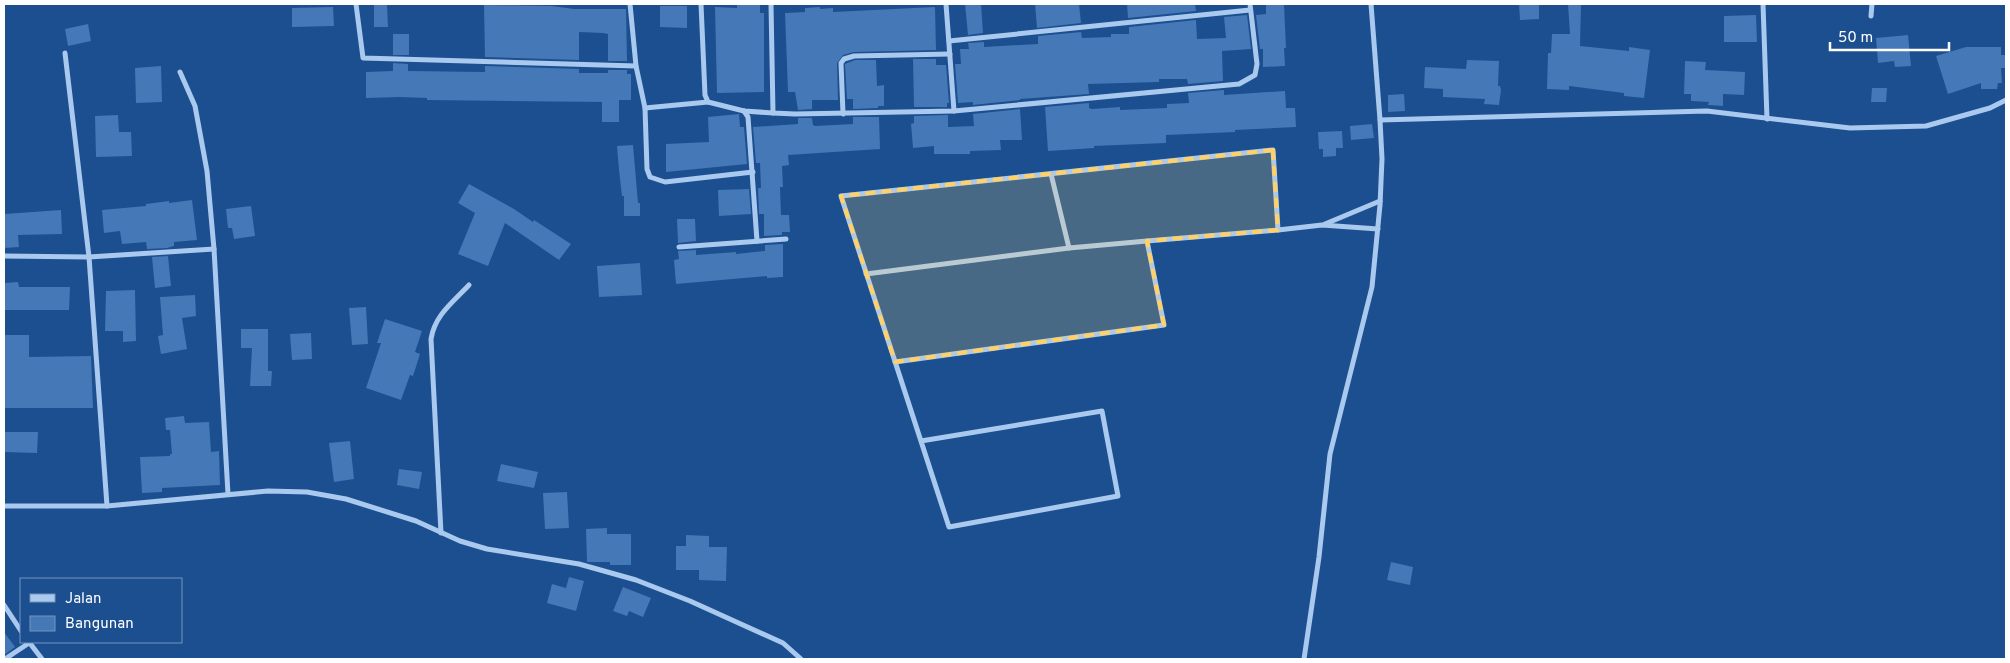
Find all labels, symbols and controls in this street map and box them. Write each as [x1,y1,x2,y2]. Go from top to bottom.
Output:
scale bar [1830,20,1949,52]
text: 50 m [1838,29,1873,48]
legend [20,578,182,643]
text: Jalan [65,590,102,609]
text: Bangunan [65,615,134,634]

